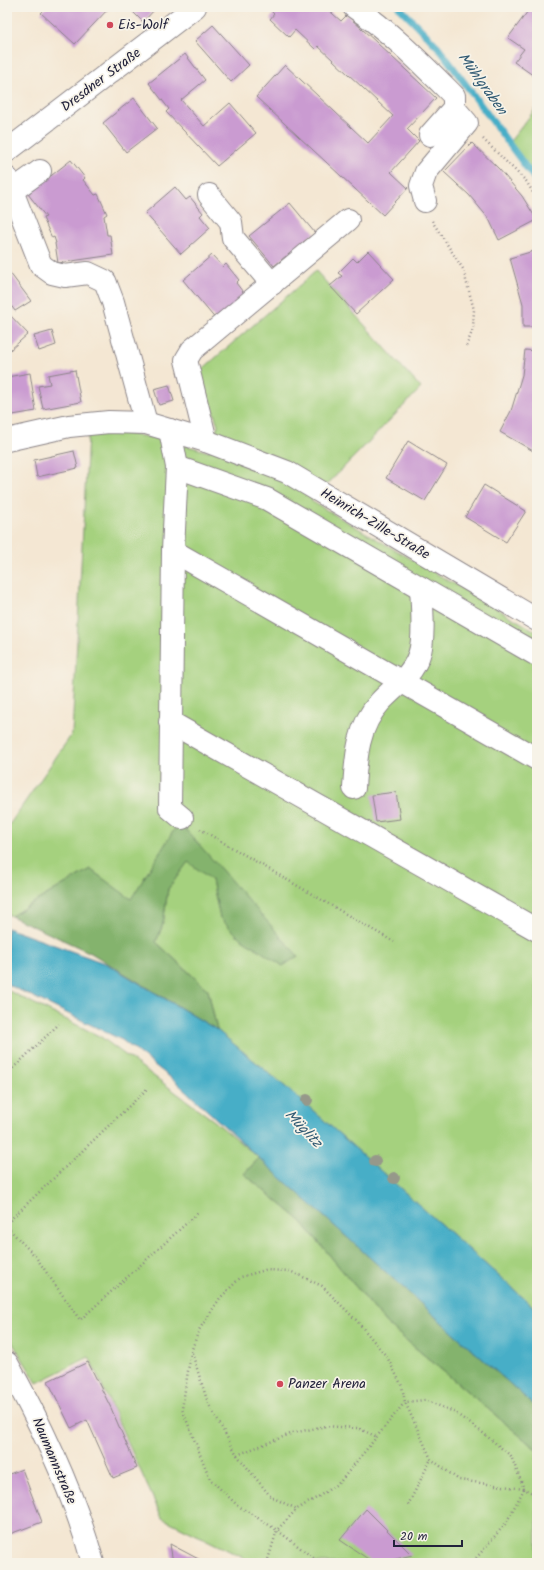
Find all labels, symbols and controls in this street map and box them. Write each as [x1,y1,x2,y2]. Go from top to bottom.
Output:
place label: Eis-Wolf [118,14,170,36]
marker: Eis-Wolf [105,20,115,30]
street label: Dresdner Straße [56,42,146,118]
water label: Mühlgraben [451,48,514,121]
street label: Heinrich-Zille-Straße [316,482,435,566]
water label: Müglitz [278,1104,329,1155]
place label: Panzer Arena [288,1373,366,1395]
marker: Panzer Arena [275,1379,285,1389]
street label: Naumannstraße [26,1414,82,1509]
scale bar [394,1522,462,1548]
text: 20 m [400,1527,428,1546]

